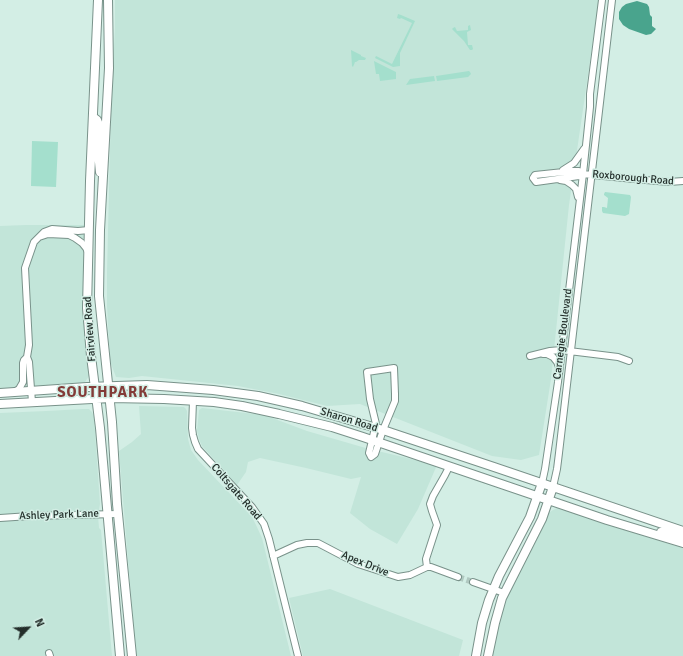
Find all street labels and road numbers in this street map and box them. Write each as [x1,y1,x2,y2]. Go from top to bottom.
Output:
street label: Roxborough Road [592,168,674,188]
street label: Carnegie Boulevard [551,288,575,380]
street label: Fairview Road [81,296,99,362]
street label: Sharon Road [319,405,379,435]
street label: Coltsgate Road [208,461,264,523]
street label: Ashley Park Lane [19,507,99,523]
street label: Apex Drive [339,548,391,580]

